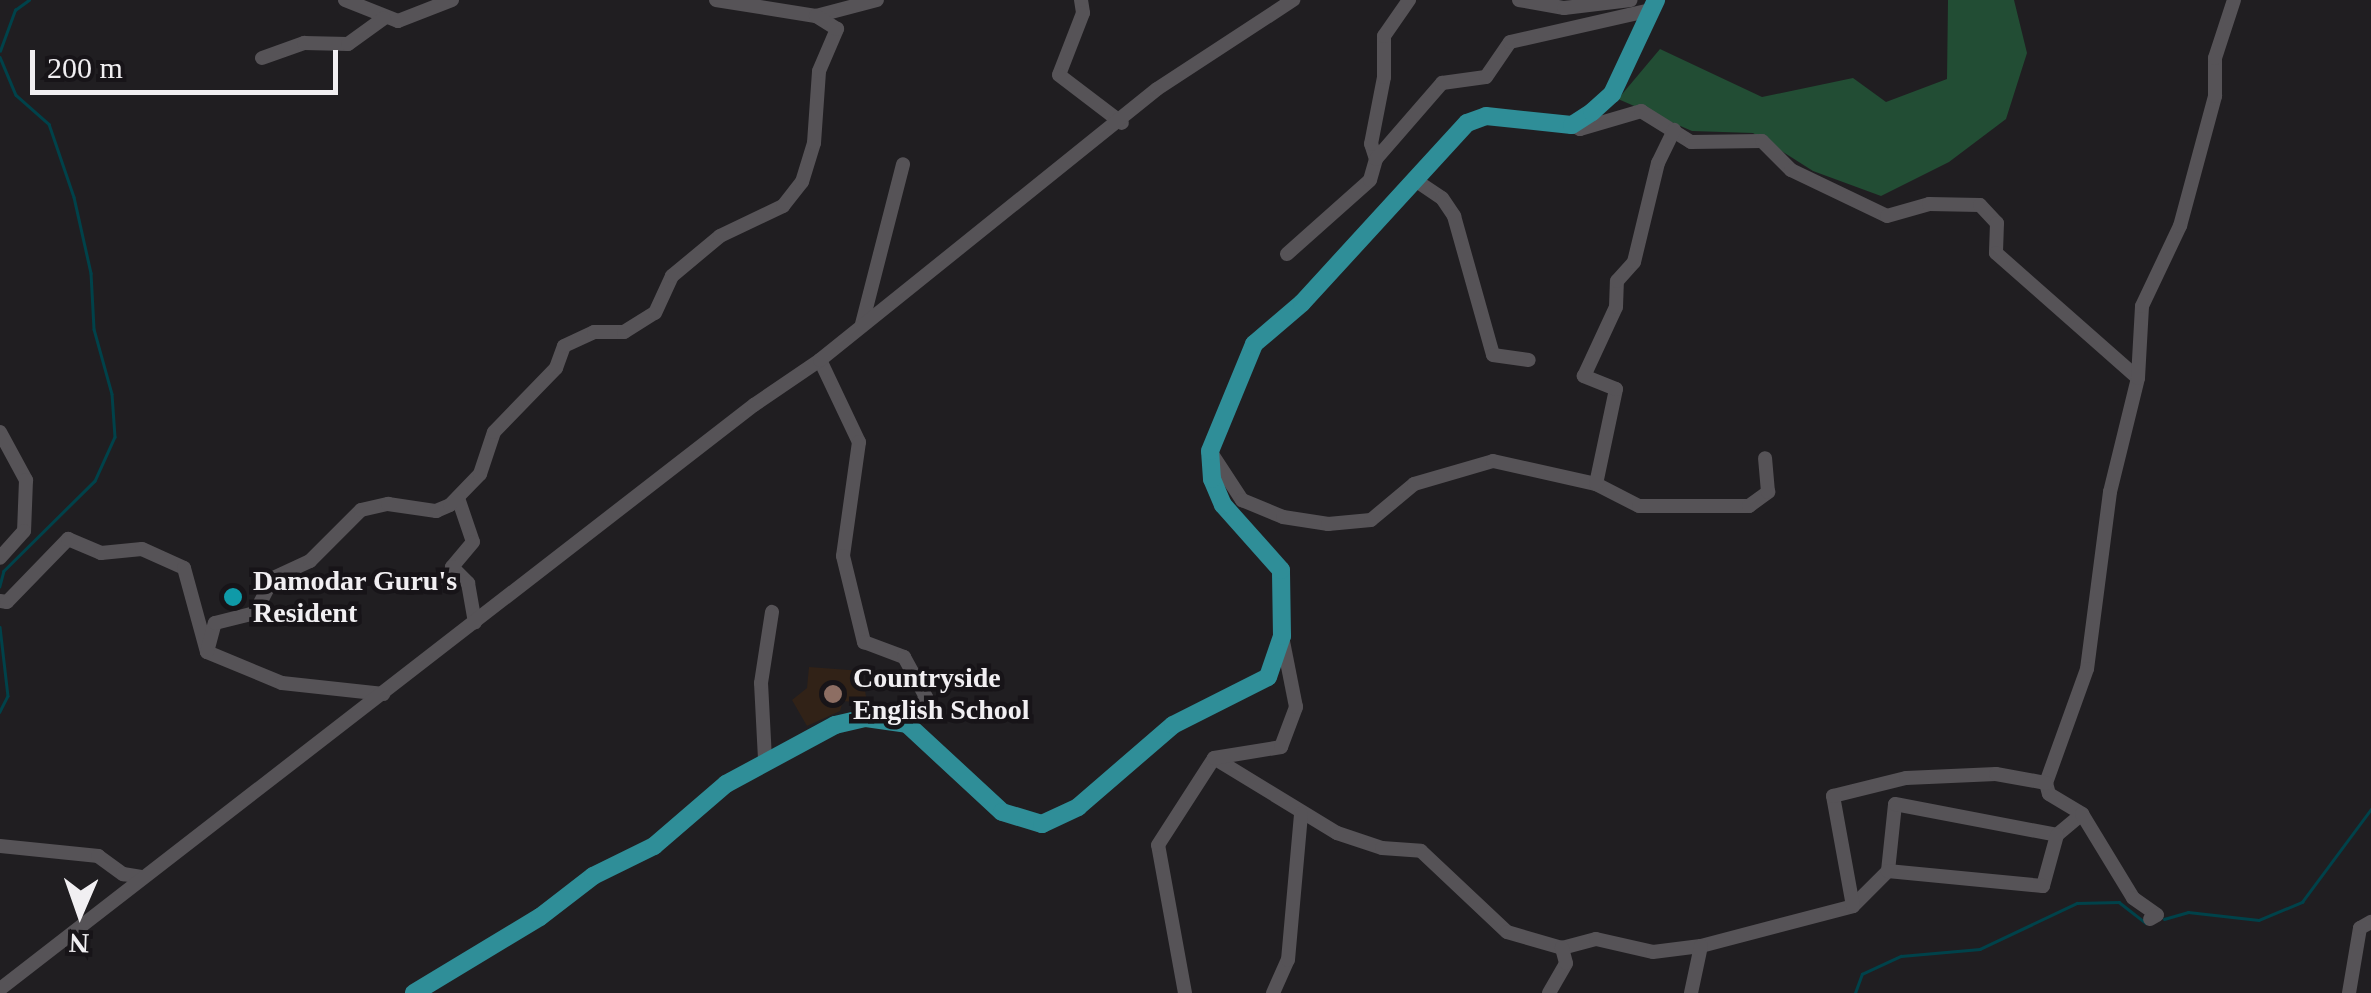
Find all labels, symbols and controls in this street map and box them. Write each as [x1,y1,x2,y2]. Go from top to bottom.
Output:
scale bar [35,30,342,92]
text: 200 m [47,51,123,84]
place label: Damodar Guru's Resident [253,564,458,630]
marker: Damodar Guru's Resident [222,586,244,608]
place label: Countryside English School [853,661,1030,727]
marker: Countryside English School [822,683,844,705]
north arrow [30,863,130,963]
text: N [68,928,90,959]

